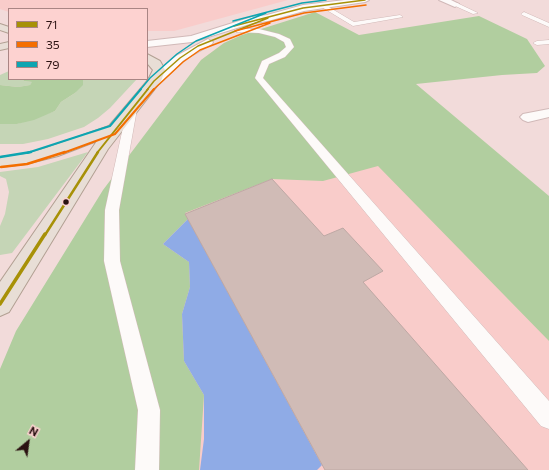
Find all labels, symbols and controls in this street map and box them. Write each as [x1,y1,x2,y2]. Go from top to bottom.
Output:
legend [8,8,148,80]
text: 71 [46,17,57,31]
text: 35 [46,37,60,51]
text: 79 [46,57,60,71]
unlabelled marker [61,197,71,207]
north arrow [8,422,48,462]
text: N [27,423,41,439]

